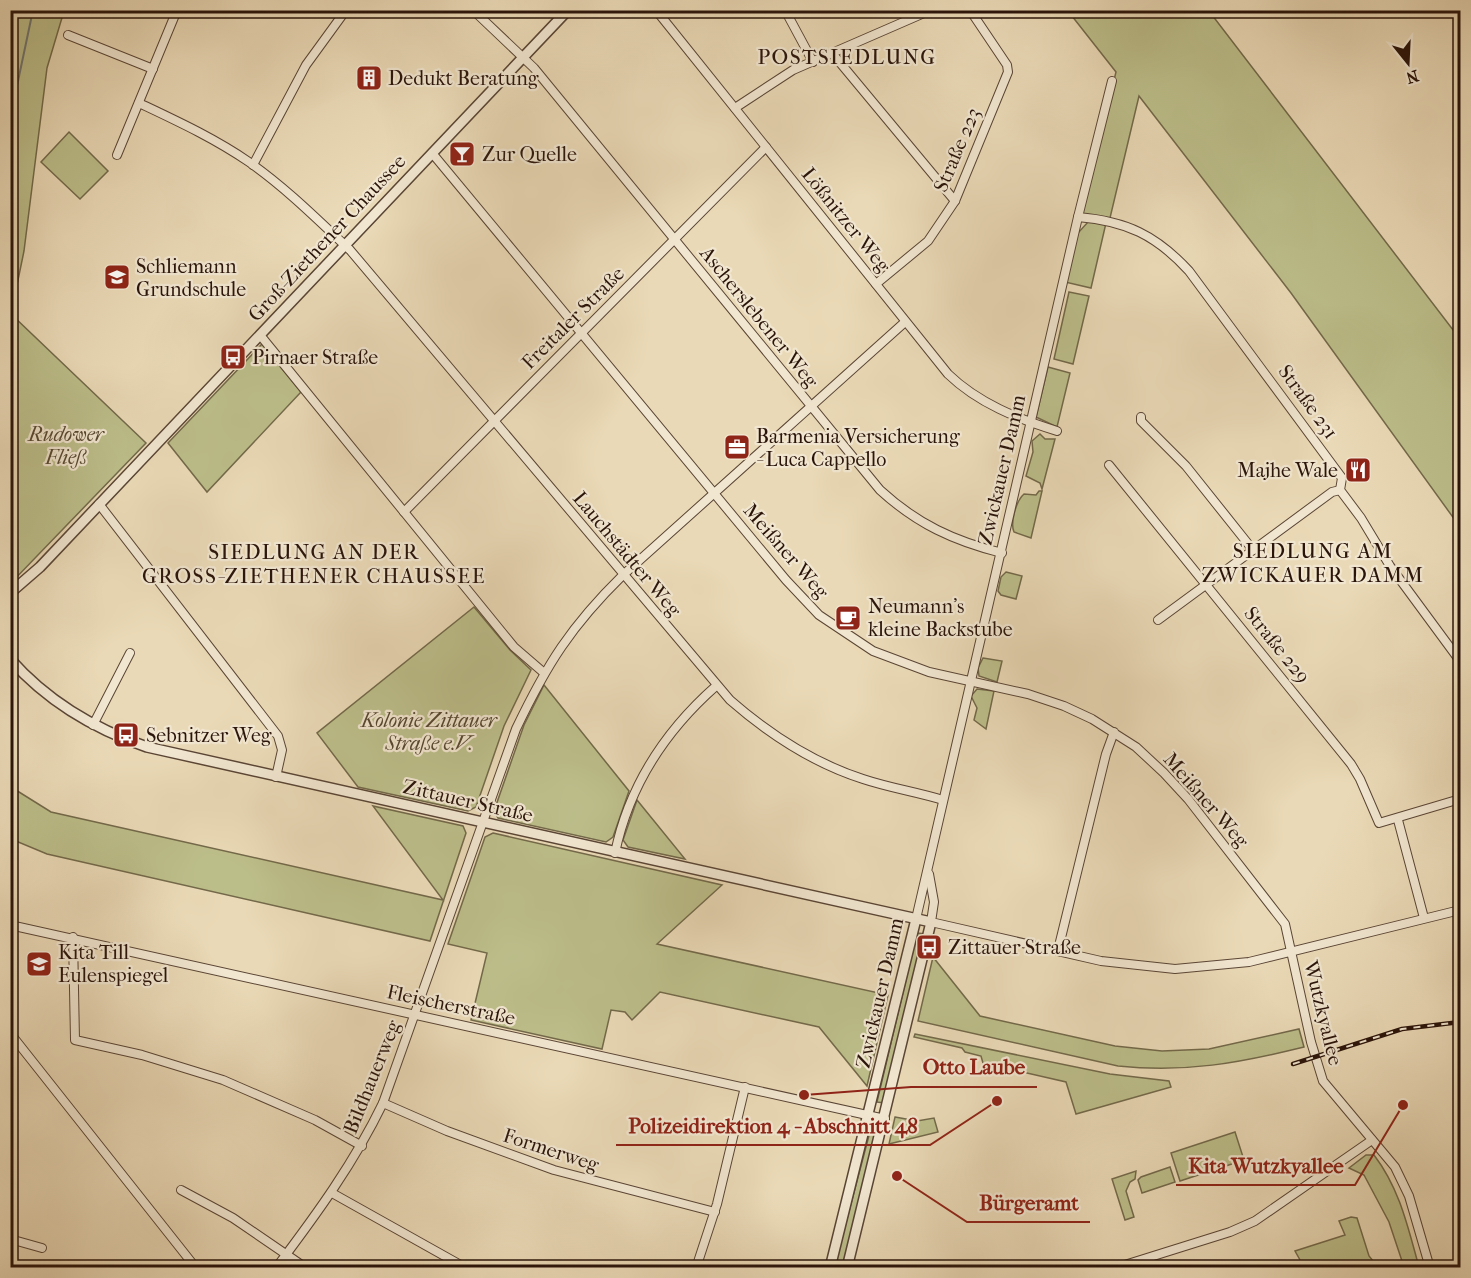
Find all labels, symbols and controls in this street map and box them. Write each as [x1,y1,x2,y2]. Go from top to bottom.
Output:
north arrow [1378,33,1438,93]
district label: POSTSIEDLUNG [757,45,937,69]
building icon: Dedukt Beratung [354,63,384,93]
text: N [1403,66,1421,88]
place label: Dedukt Beratung [388,67,539,90]
street label: Straße 223 [929,104,985,196]
bar icon: Zur Quelle [447,139,477,169]
place label: Zur Quelle [482,143,577,166]
street label: Groß-Ziethener Chaussee [244,150,410,326]
street label: Lößnitzer Weg [797,163,895,277]
street label: Ascherslebener Weg [694,241,823,392]
place label: Schliemann Grundschule [136,255,246,301]
school or university icon: Schliemann Grundschule [102,262,132,292]
street label: Freitaler Straße [517,262,629,374]
bus stop icon: Pirnaer Straße [218,342,248,372]
place label: Pirnaer Straße [252,346,378,369]
street label: Straße 231 [1273,360,1343,444]
street label: Zwickauer Damm [974,392,1031,547]
park label: Rudower Fließ [26,423,106,469]
place label: Barmenia Versicherung - Luca Cappello [756,425,960,471]
office icon: Barmenia Versicherung - Luca Cappello [722,432,752,462]
restaurant icon: Majhe Wale [1343,455,1373,485]
place label: Majhe Wale [1237,459,1338,482]
street label: Lauchstädter Weg [568,487,686,621]
street label: Meißner Weg [739,499,834,603]
district label: SIEDLUNG AM ZWICKAUER DAMM [1202,539,1424,587]
district label: SIEDLUNG AN DER GROSS-ZIETHENER CHAUSSEE [142,540,486,588]
place label: Neumann's kleine Backstube [868,595,1013,641]
street label: Straße 229 [1239,602,1315,688]
cafe icon: Neumann's kleine Backstube [833,603,863,633]
park label: Kolonie Zittauer Straße e.V. [359,709,499,755]
bus stop icon: Sebnitzer Weg [111,720,141,750]
place label: Sebnitzer Weg [146,724,272,747]
street label: Meißner Weg [1159,748,1254,852]
street label: Zittauer Straße [401,775,535,827]
street label: Zwickauer Damm [852,915,909,1070]
bus stop icon: Zittauer Straße [914,932,944,962]
place label: Zittauer Straße [948,936,1081,959]
place label: Kita Till Eulenspiegel [58,941,169,987]
school or university icon: Kita Till Eulenspiegel [24,949,54,979]
street label: Wutzkyallee [1299,957,1347,1068]
street label: Fleischerstraße [385,980,517,1030]
street label: Bildhauerweg [339,1017,405,1137]
callout: Otto Laube [911,1048,1037,1087]
text: Otto Laube [923,1055,1026,1079]
callout: Polizeidirektion 4 - Abschnitt 48 [616,1106,930,1145]
text: Polizeidirektion 4 - Abschnitt 48 [628,1114,918,1139]
street label: Formerweg [500,1124,602,1176]
callout: Kita Wutzkyallee [1176,1146,1355,1185]
text: Kita Wutzkyallee [1188,1154,1344,1178]
callout: Bürgeramt [967,1183,1090,1222]
text: Bürgeramt [979,1191,1079,1215]

